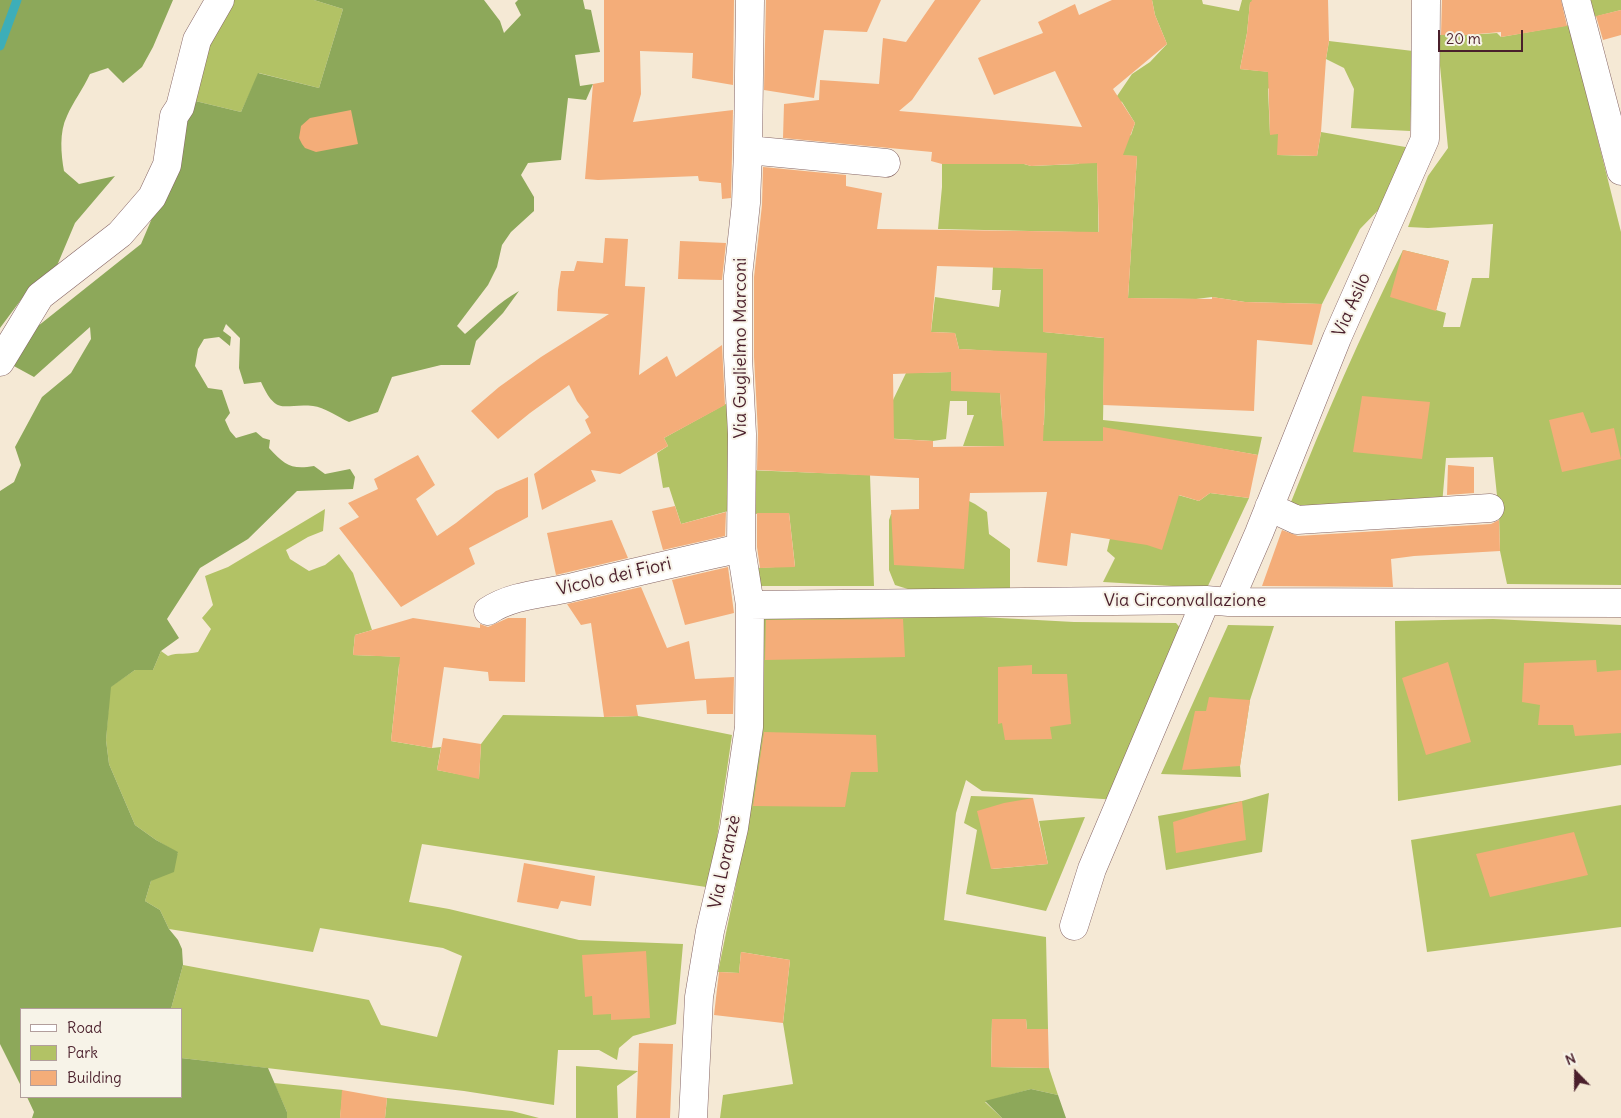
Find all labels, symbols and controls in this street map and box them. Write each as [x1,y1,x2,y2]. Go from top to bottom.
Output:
scale bar [1441,20,1526,52]
text: 20 m [1446,29,1481,48]
street label: Via Guglielmo Marconi [730,258,752,438]
street label: Via Asilo [1328,270,1376,340]
street label: Vicolo dei Fiori [555,553,673,601]
street label: Via Circonvallazione [1104,590,1266,612]
street label: Via Loranzè [705,813,745,911]
legend [20,1008,182,1098]
text: Road [67,1018,102,1037]
text: Park [67,1043,98,1062]
north arrow [1551,1048,1601,1098]
text: N [1563,1049,1578,1069]
text: Building [67,1068,122,1087]

